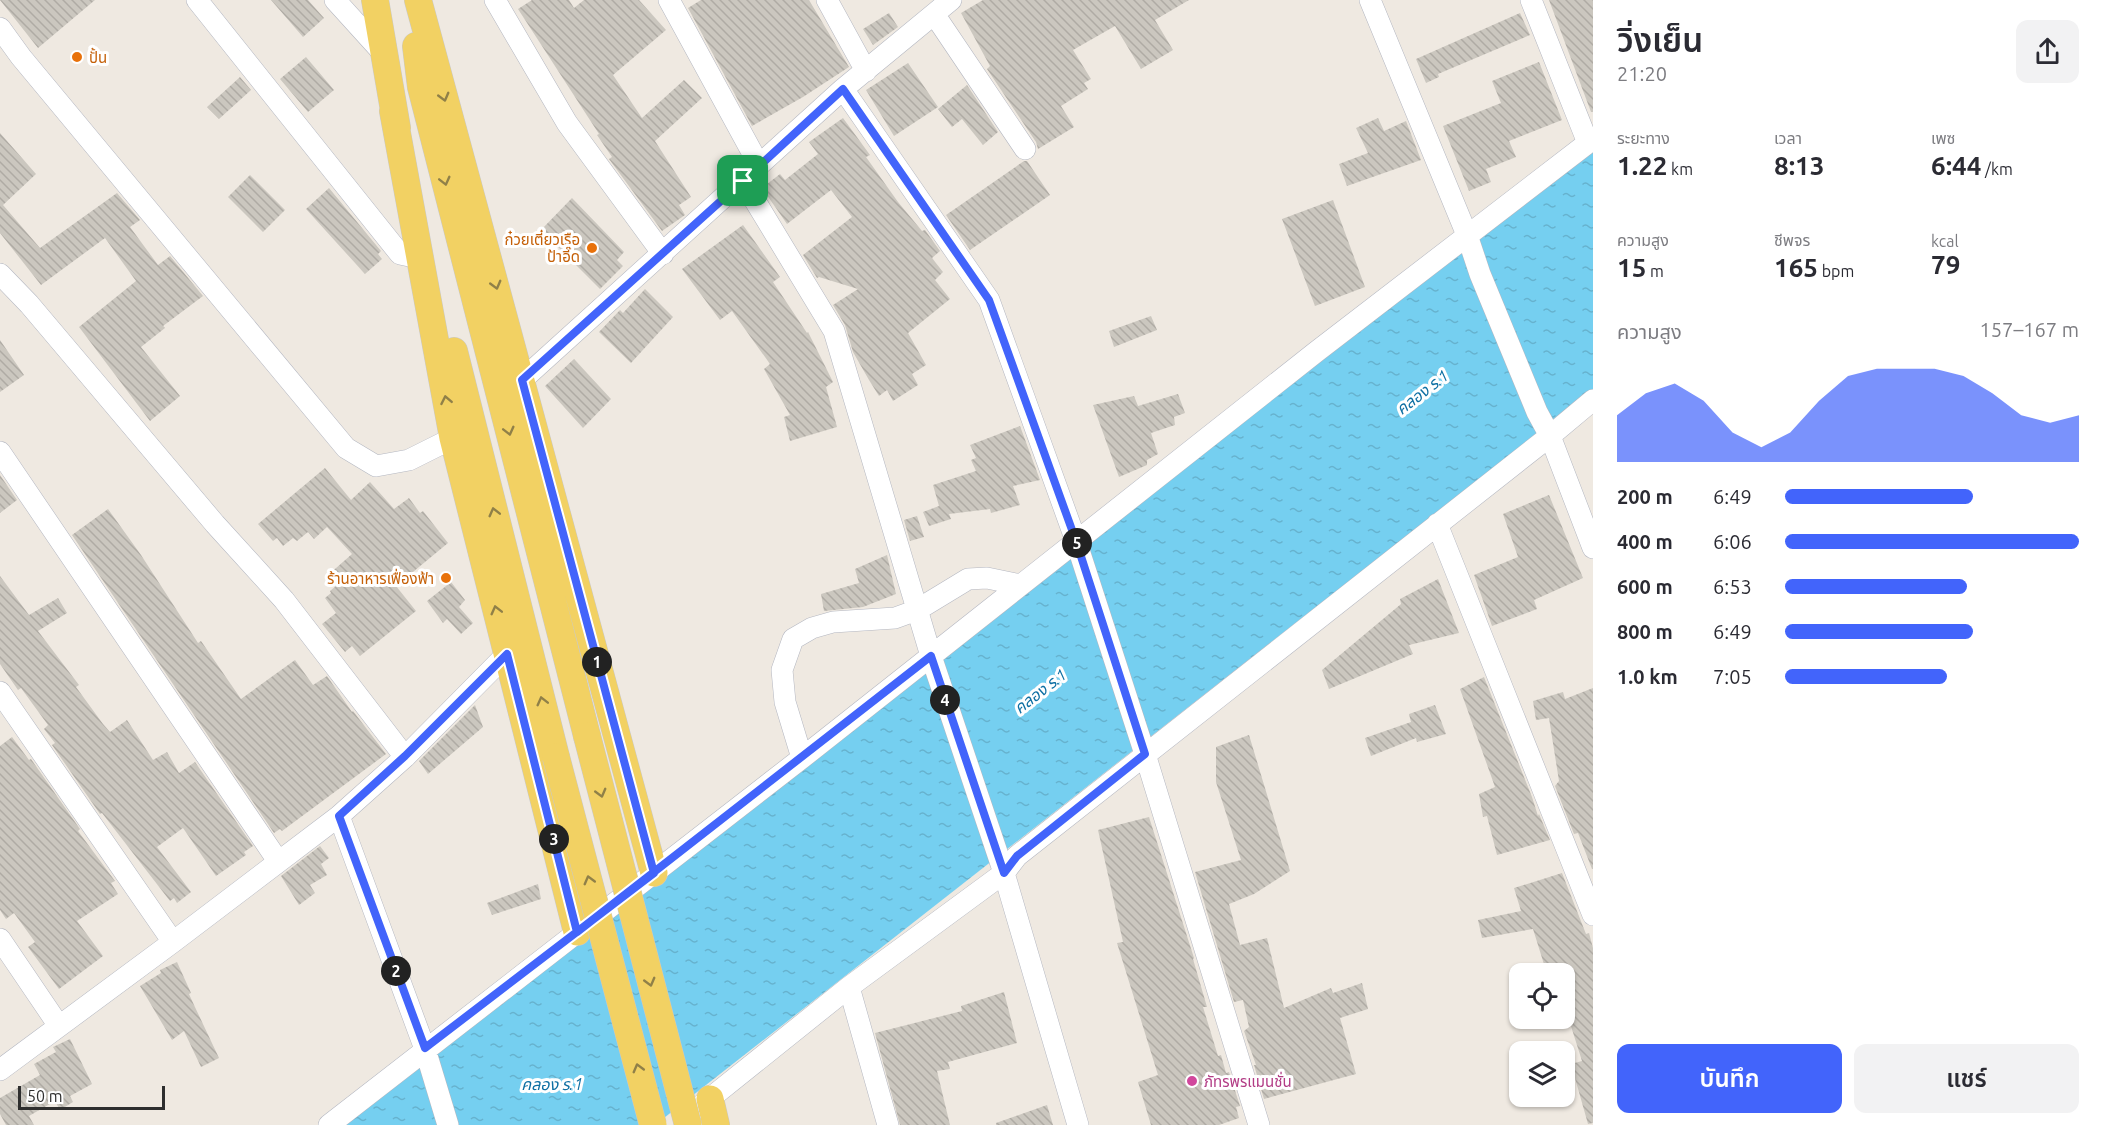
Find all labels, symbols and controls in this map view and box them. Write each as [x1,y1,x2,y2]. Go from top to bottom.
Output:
button: share [2016,20,2079,83]
text: วิ่งเย็น [1617,21,1703,58]
place label: ปั้น [89,47,107,66]
marker: ปั้น [70,50,84,64]
text: 21:20 [1617,62,1667,85]
one-way arrow [437,92,450,102]
text: ระยะทาง [1617,129,1670,147]
text: เวลา [1774,129,1802,147]
text: เพซ [1931,129,1955,147]
text: 1.22 [1617,151,1667,180]
text: 8:13 [1774,151,1824,180]
text: 6:44 [1931,151,1981,180]
pin [717,155,768,206]
text: km [1667,160,1693,178]
text: /km [1981,160,2013,178]
icon: arrive [726,164,759,197]
one-way arrow [438,175,450,186]
place label: ก๋วยเตี๋ยวเรือ ป้าอี๊ด [504,229,580,265]
text: ความสูง [1617,231,1669,249]
text: ชีพจร [1774,231,1810,249]
text: kcal [1931,232,1959,250]
marker: ก๋วยเตี๋ยวเรือ ป้าอี๊ด [585,241,599,255]
text: 79 [1931,250,1960,279]
text: 15 [1617,253,1646,282]
text: 165 [1774,253,1818,282]
text: m [1646,262,1664,280]
text: bpm [1818,262,1854,280]
one-way arrow [488,280,501,290]
text: 157–167 m [1980,318,2079,341]
text: ความสูง [1617,320,1682,343]
water label: คลอง ร.1 [1392,366,1452,418]
one-way arrow [440,395,453,405]
one-way arrow [501,426,514,436]
text: 200 m [1617,485,1673,508]
text: 6:49 [1713,485,1752,508]
one-way arrow [489,507,502,517]
pin: 5 [1062,528,1092,558]
text: 400 m [1617,530,1673,553]
text: 6:06 [1713,530,1752,553]
text: 5 [1072,534,1082,552]
place label: ร้านอาหารเฟื่องฟ้า [327,568,434,587]
marker: ร้านอาหารเฟื่องฟ้า [439,571,453,585]
text: 600 m [1617,575,1673,598]
text: 6:53 [1713,575,1752,598]
one-way arrow [491,605,504,615]
text: 800 m [1617,620,1673,643]
text: 6:49 [1713,620,1752,643]
pin: 1 [582,647,612,677]
text: 1 [592,653,602,671]
water label: คลอง ร.1 [1010,665,1070,717]
text: 1.0 km [1617,665,1678,688]
text: 7:05 [1713,665,1752,688]
pin: 4 [930,685,960,715]
text: 4 [940,691,950,709]
one-way arrow [537,696,550,706]
one-way arrow [594,788,607,798]
pin: 3 [539,824,569,854]
text: 3 [549,830,559,848]
one-way arrow [583,875,596,885]
pin: 2 [381,956,411,986]
text: 2 [391,962,401,980]
map controls [1509,963,1575,1107]
button: locate [1509,963,1575,1029]
one-way arrow [643,977,656,987]
button: layers [1509,1041,1575,1107]
button: บันทึก [1617,1044,1842,1113]
button: แชร์ [1854,1044,2079,1113]
one-way arrow [633,1064,646,1074]
place label: ภัทรพรแมนชั่น [1204,1071,1292,1090]
marker: ภัทรพรแมนชั่น [1185,1074,1199,1088]
water label: คลอง ร.1 [521,1075,583,1093]
scale bar [18,1083,165,1110]
text: 50 m [27,1087,63,1105]

